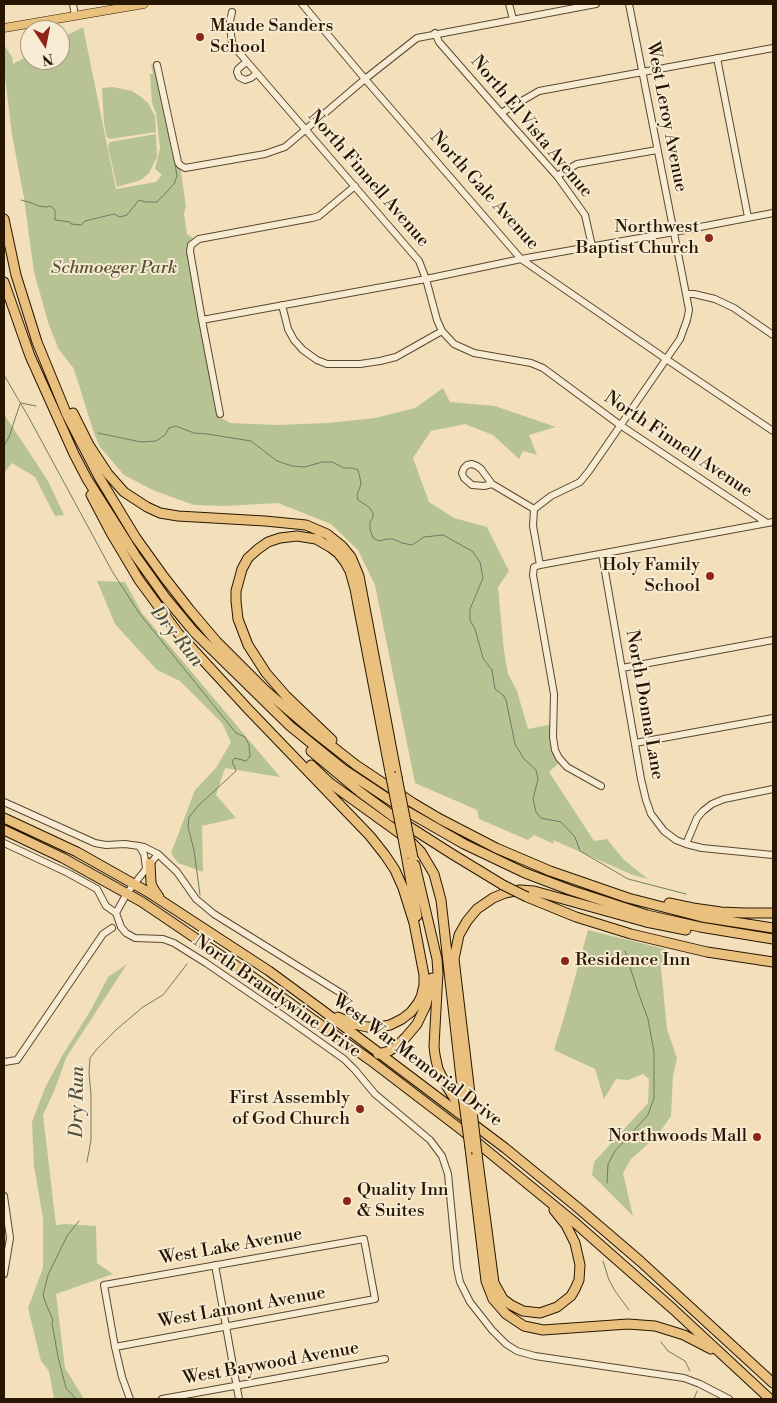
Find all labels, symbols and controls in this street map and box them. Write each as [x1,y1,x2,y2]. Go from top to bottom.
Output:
place label: Maude Sanders School [210,16,333,58]
north arrow [20,20,70,70]
marker: Maude Sanders School [194,31,206,43]
street label: West Leroy Avenue [641,40,691,194]
text: N [41,49,55,69]
street label: North El Vista Avenue [465,52,597,202]
street label: North Finnell Avenue [303,106,433,252]
street label: North Gale Avenue [425,127,543,255]
place label: Northwest Baptist Church [576,217,699,260]
marker: Northwest Baptist Church [703,232,715,244]
park label: Schmoeger Park [51,258,177,280]
street label: North Finnell Avenue [600,387,756,503]
place label: Holy Family School [602,555,700,598]
marker: Holy Family School [704,570,716,582]
water label: Dry Run [145,602,207,672]
street label: North Donna Lane [620,628,668,782]
street label: North Brandywine Drive [189,931,365,1063]
place label: Residence Inn [575,950,690,972]
marker: Residence Inn [559,955,571,967]
street label: West War Memorial Drive [328,990,506,1132]
water label: Dry Run [66,1066,90,1138]
place label: First Assembly of God Church [229,1088,350,1130]
marker: First Assembly of God Church [354,1103,366,1115]
place label: Northwoods Mall [608,1126,747,1148]
marker: Northwoods Mall [751,1131,763,1143]
place label: Quality Inn & Suites [357,1180,449,1222]
marker: Quality Inn & Suites [341,1195,353,1207]
street label: West Lake Avenue [158,1224,304,1270]
street label: West Lamont Avenue [157,1283,327,1333]
street label: West Baywood Avenue [181,1338,361,1390]

